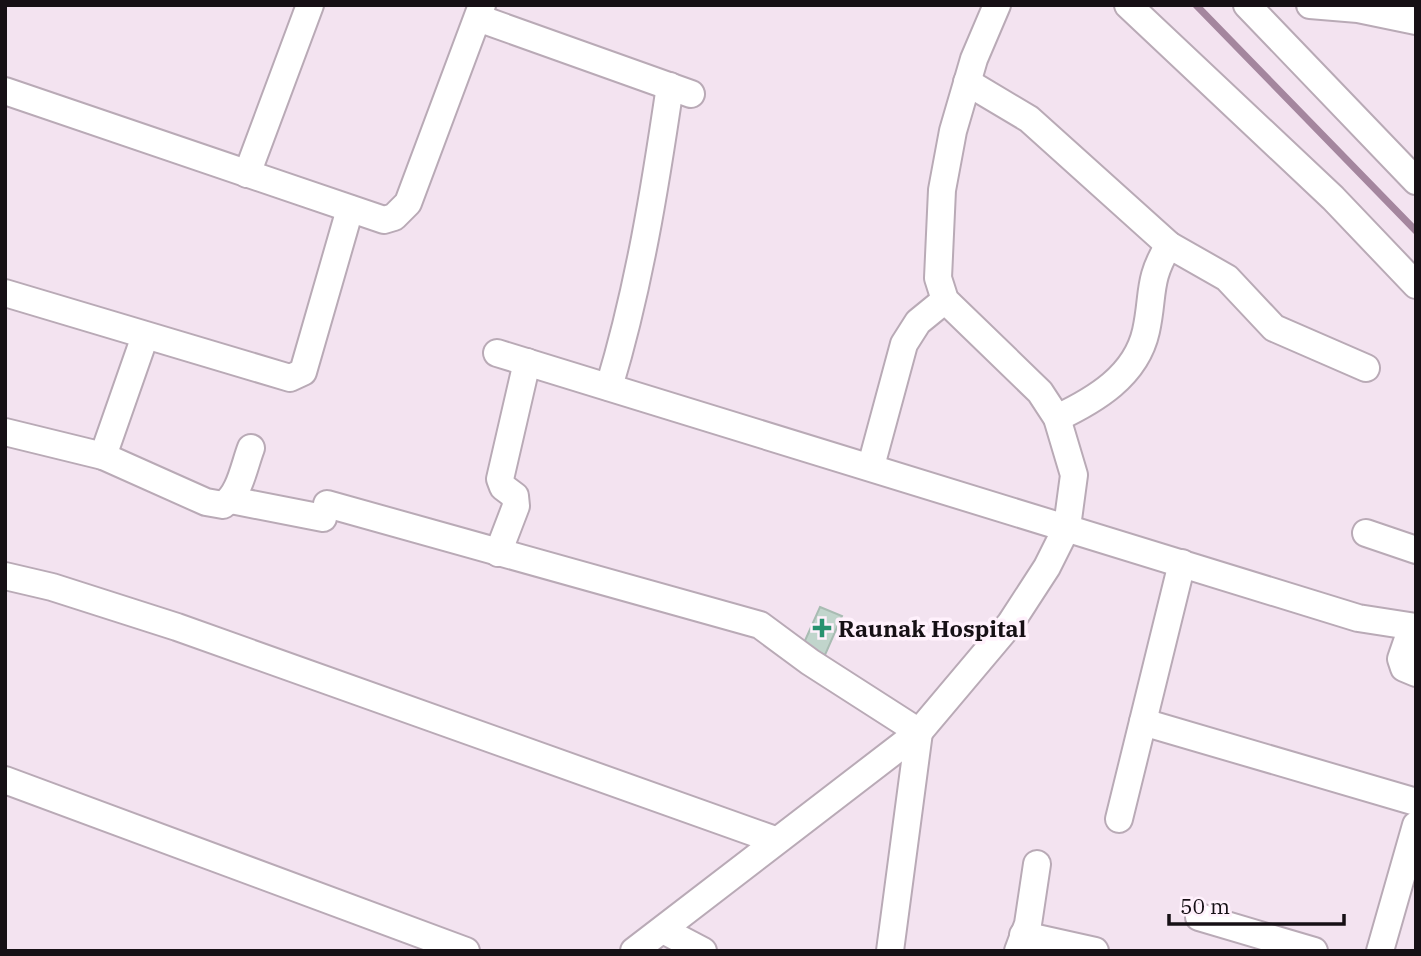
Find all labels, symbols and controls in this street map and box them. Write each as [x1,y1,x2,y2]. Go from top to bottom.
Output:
place label: Raunak Hospital [838,613,1026,643]
marker: Raunak Hospital [812,618,832,638]
scale bar [1169,883,1344,927]
text: 50 m [1180,892,1230,920]

